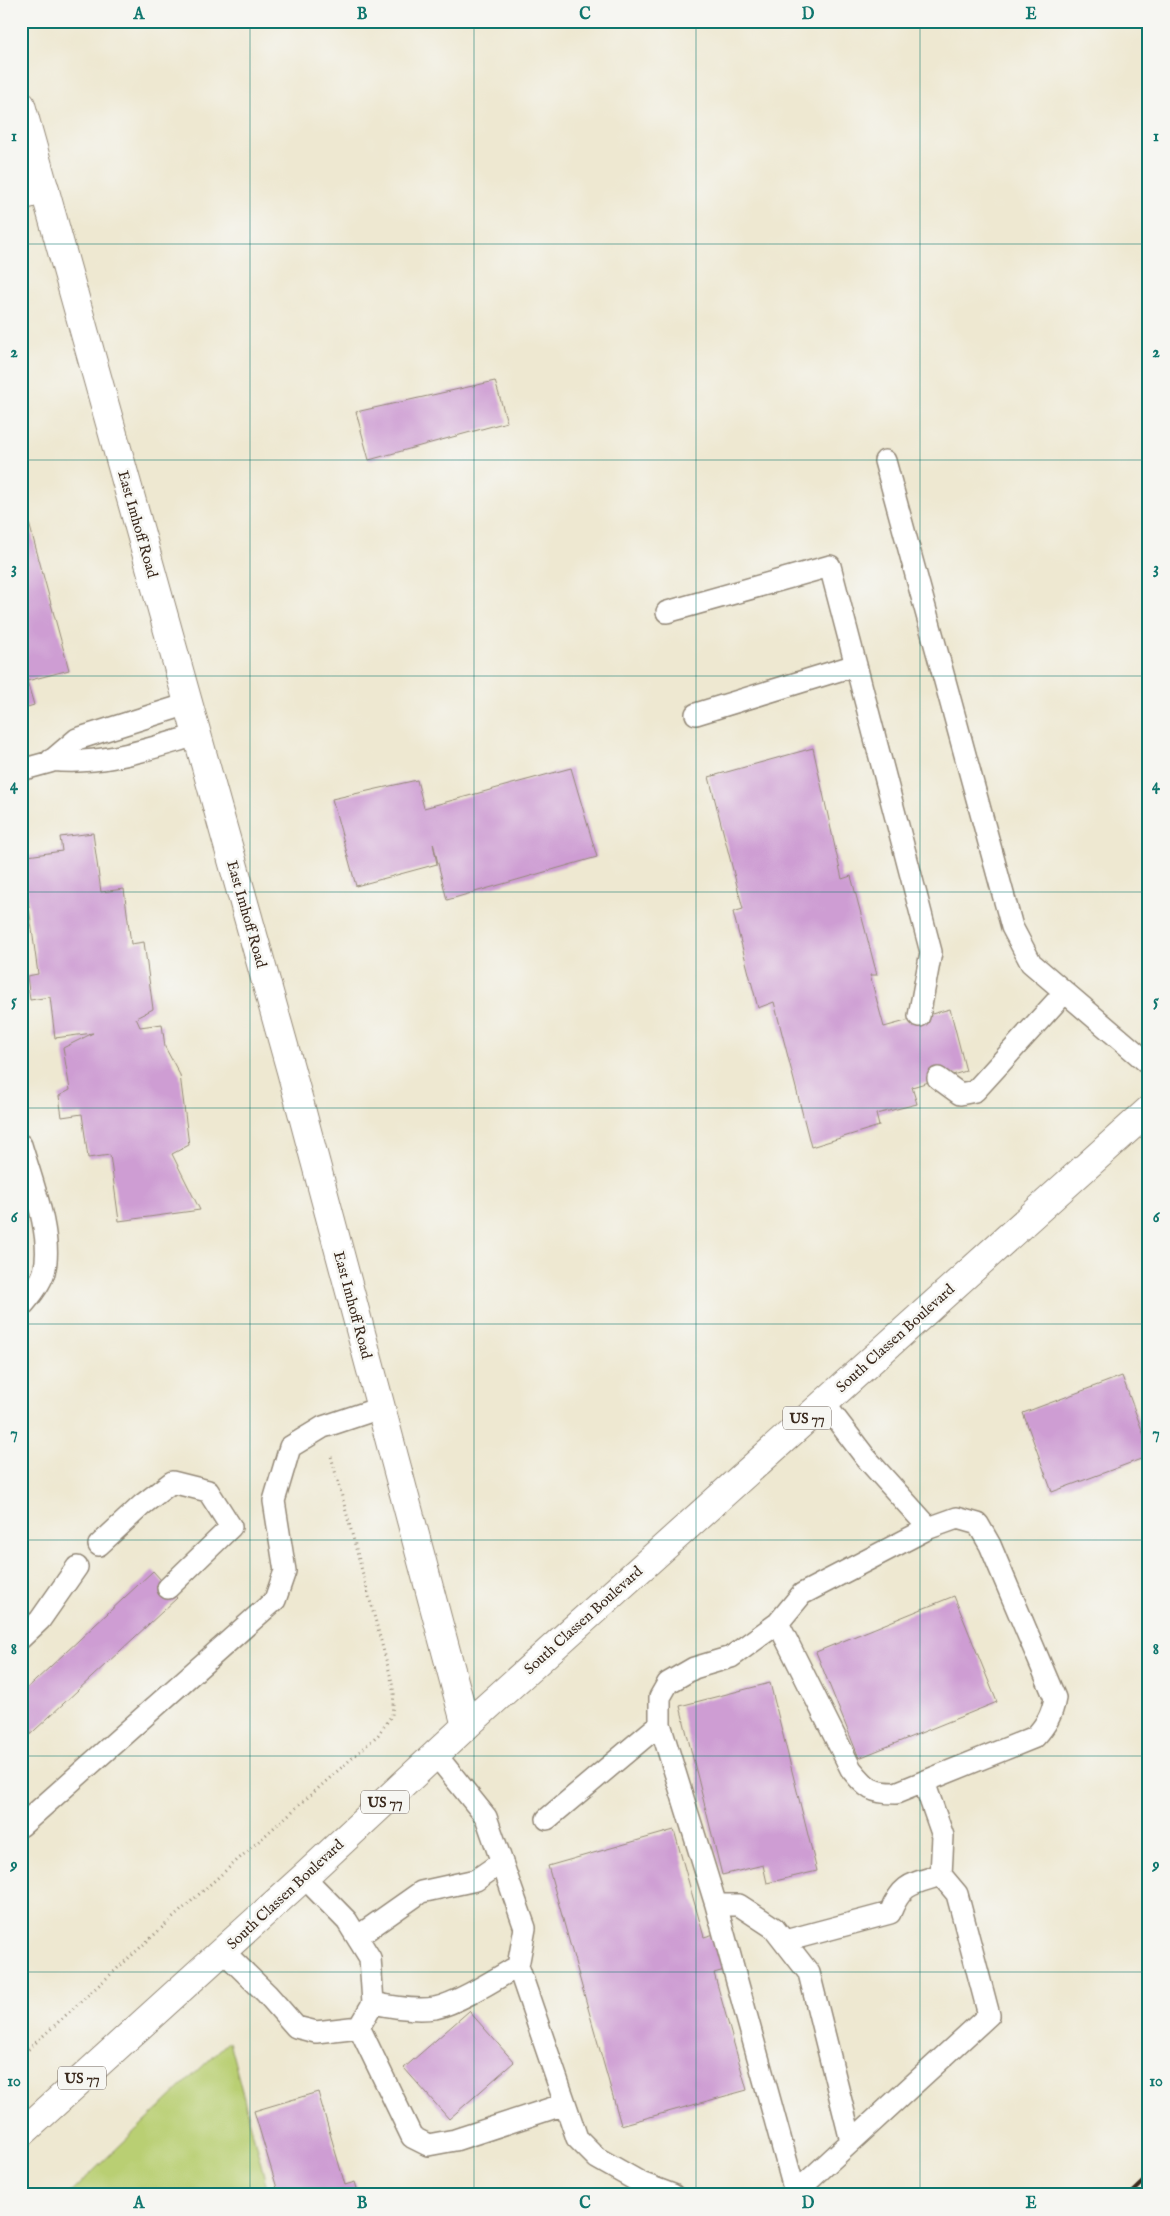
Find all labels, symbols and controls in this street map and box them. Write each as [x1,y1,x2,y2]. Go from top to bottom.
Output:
text: A [133,5,146,25]
text: B [357,5,368,25]
text: C [579,5,591,25]
text: D [802,5,815,25]
text: E [1025,5,1037,25]
text: 1 [11,127,17,147]
text: 1 [1153,127,1159,147]
text: 2 [10,343,18,363]
text: 2 [1152,343,1160,363]
street label: East Imhoff Road [113,468,162,581]
text: 3 [11,559,17,579]
text: 3 [1153,559,1159,579]
text: 4 [10,776,19,796]
text: 4 [1152,776,1161,796]
street label: East Imhoff Road [222,858,271,971]
text: 5 [11,992,17,1012]
text: 5 [1153,992,1159,1012]
text: 6 [11,1208,19,1228]
text: 6 [1153,1208,1161,1228]
street label: East Imhoff Road [329,1249,376,1362]
street label: South Classen Boulevard [832,1279,959,1397]
road number: US 77 [783,1406,831,1430]
text: 7 [10,1424,18,1444]
text: 7 [1152,1424,1160,1444]
street label: South Classen Boulevard [520,1561,647,1679]
text: 8 [11,1640,17,1660]
text: 8 [1153,1640,1159,1660]
road number: US 77 [361,1790,409,1814]
street label: South Classen Boulevard [223,1835,349,1954]
text: 9 [10,1856,18,1876]
text: 9 [1152,1856,1160,1876]
road number: US 77 [58,2066,106,2090]
text: 10 [7,2072,21,2092]
text: 10 [1149,2072,1163,2092]
text: A [133,2194,146,2214]
text: B [357,2194,368,2214]
text: C [579,2194,591,2214]
text: D [802,2194,815,2214]
text: E [1025,2194,1037,2214]

